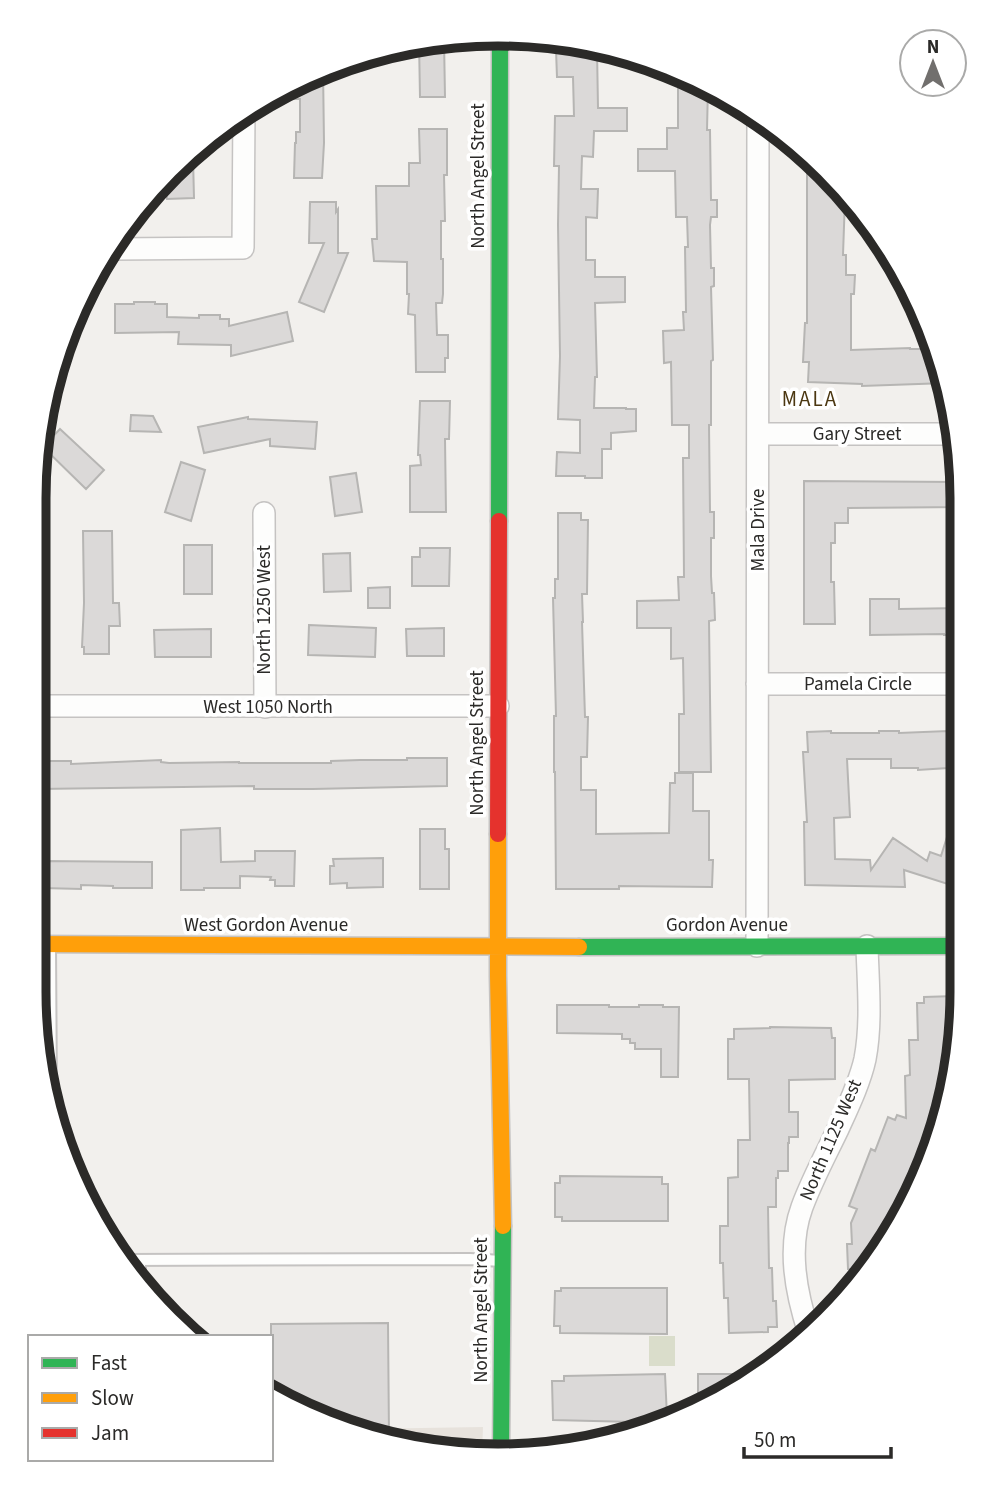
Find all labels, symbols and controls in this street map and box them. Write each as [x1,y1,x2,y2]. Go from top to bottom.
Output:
north arrow [898,28,968,98]
text: N [927,34,939,61]
street label: North Angel Street [465,103,492,249]
district label: MALA [782,384,838,414]
street label: Gary Street [813,421,902,448]
street label: Mala Drive [745,489,772,571]
street label: North 1250 West [251,545,278,675]
street label: North Angel Street [464,670,491,816]
street label: Pamela Circle [804,671,912,698]
street label: West 1050 North [203,694,333,721]
street label: West Gordon Avenue [184,912,348,939]
street label: Gordon Avenue [666,912,788,939]
street label: North 1125 West [793,1075,869,1205]
street label: North Angel Street [468,1237,495,1383]
legend [28,1335,273,1461]
text: Fast [91,1348,127,1378]
text: Slow [91,1383,134,1413]
scale bar [744,1416,891,1460]
text: Jam [91,1418,129,1448]
text: 50 m [754,1425,796,1455]

